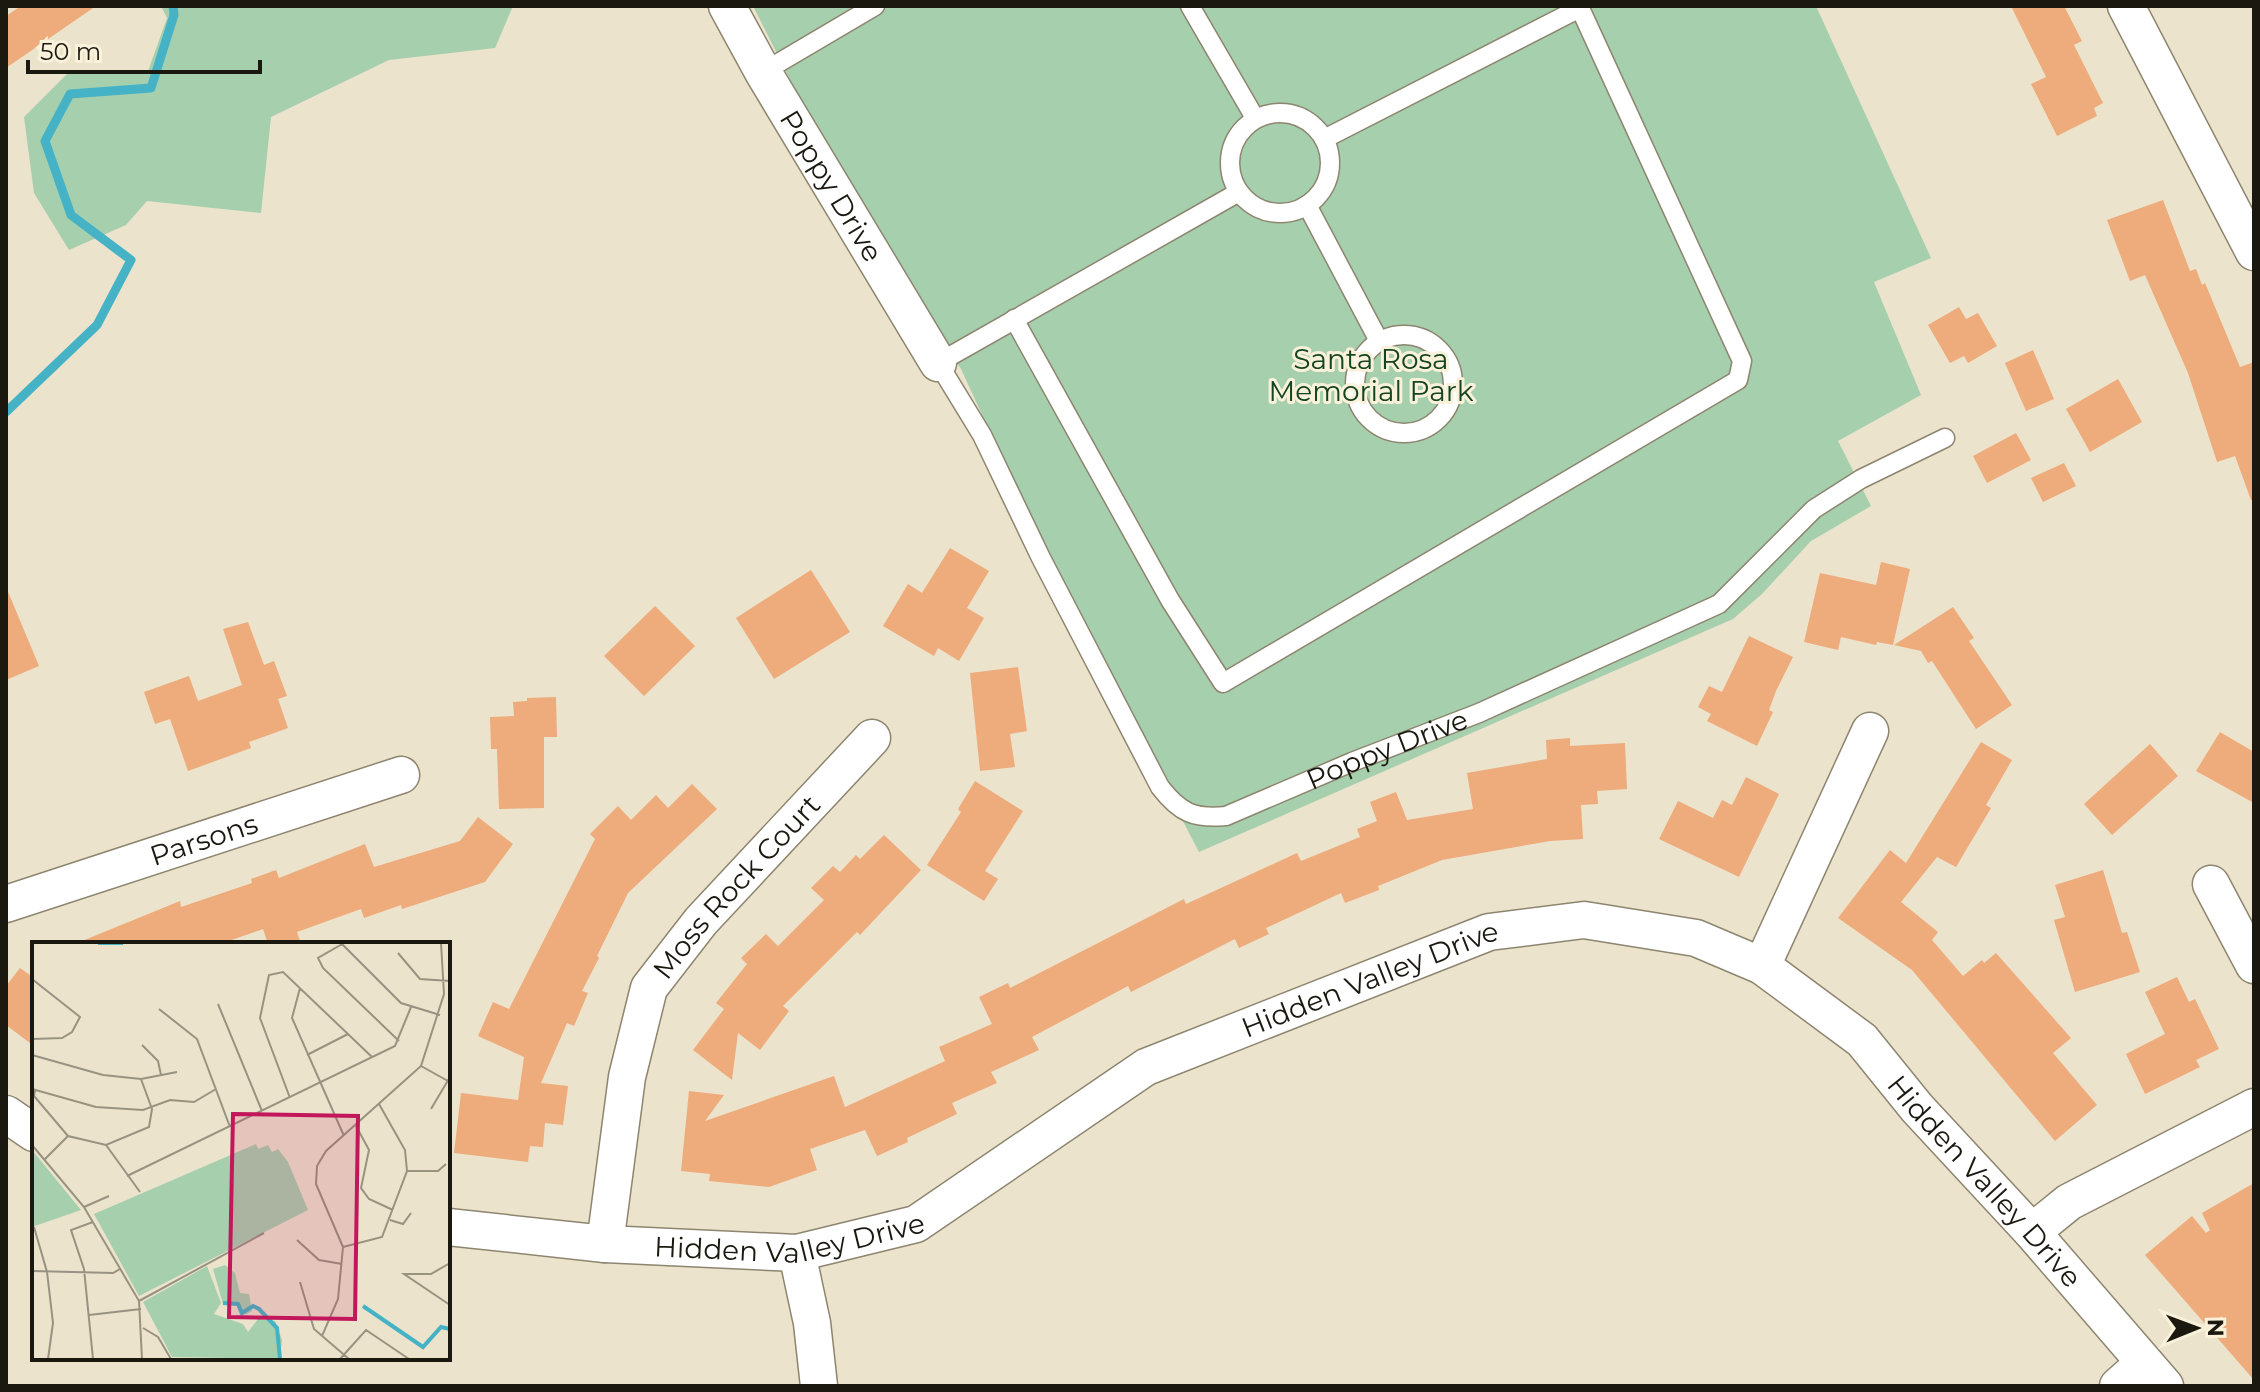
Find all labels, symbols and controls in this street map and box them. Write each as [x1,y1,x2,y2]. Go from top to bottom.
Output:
scale bar [28,24,260,74]
text: 50 m [40,37,101,66]
street label: Poppy Drive [773,104,890,268]
park label: Santa Rosa Memorial Park [1269,342,1474,408]
street label: Poppy Drive [1301,702,1473,797]
street label: Moss Rock Court [646,788,827,986]
street label: Parsons [146,806,262,873]
street label: Hidden Valley Drive [1237,914,1500,1045]
inset map [32,942,450,1360]
street label: Hidden Valley Drive [1880,1068,2089,1294]
street label: Hidden Valley Drive [653,1206,928,1270]
north arrow [2156,1288,2236,1368]
text: N [2202,1319,2229,1337]

